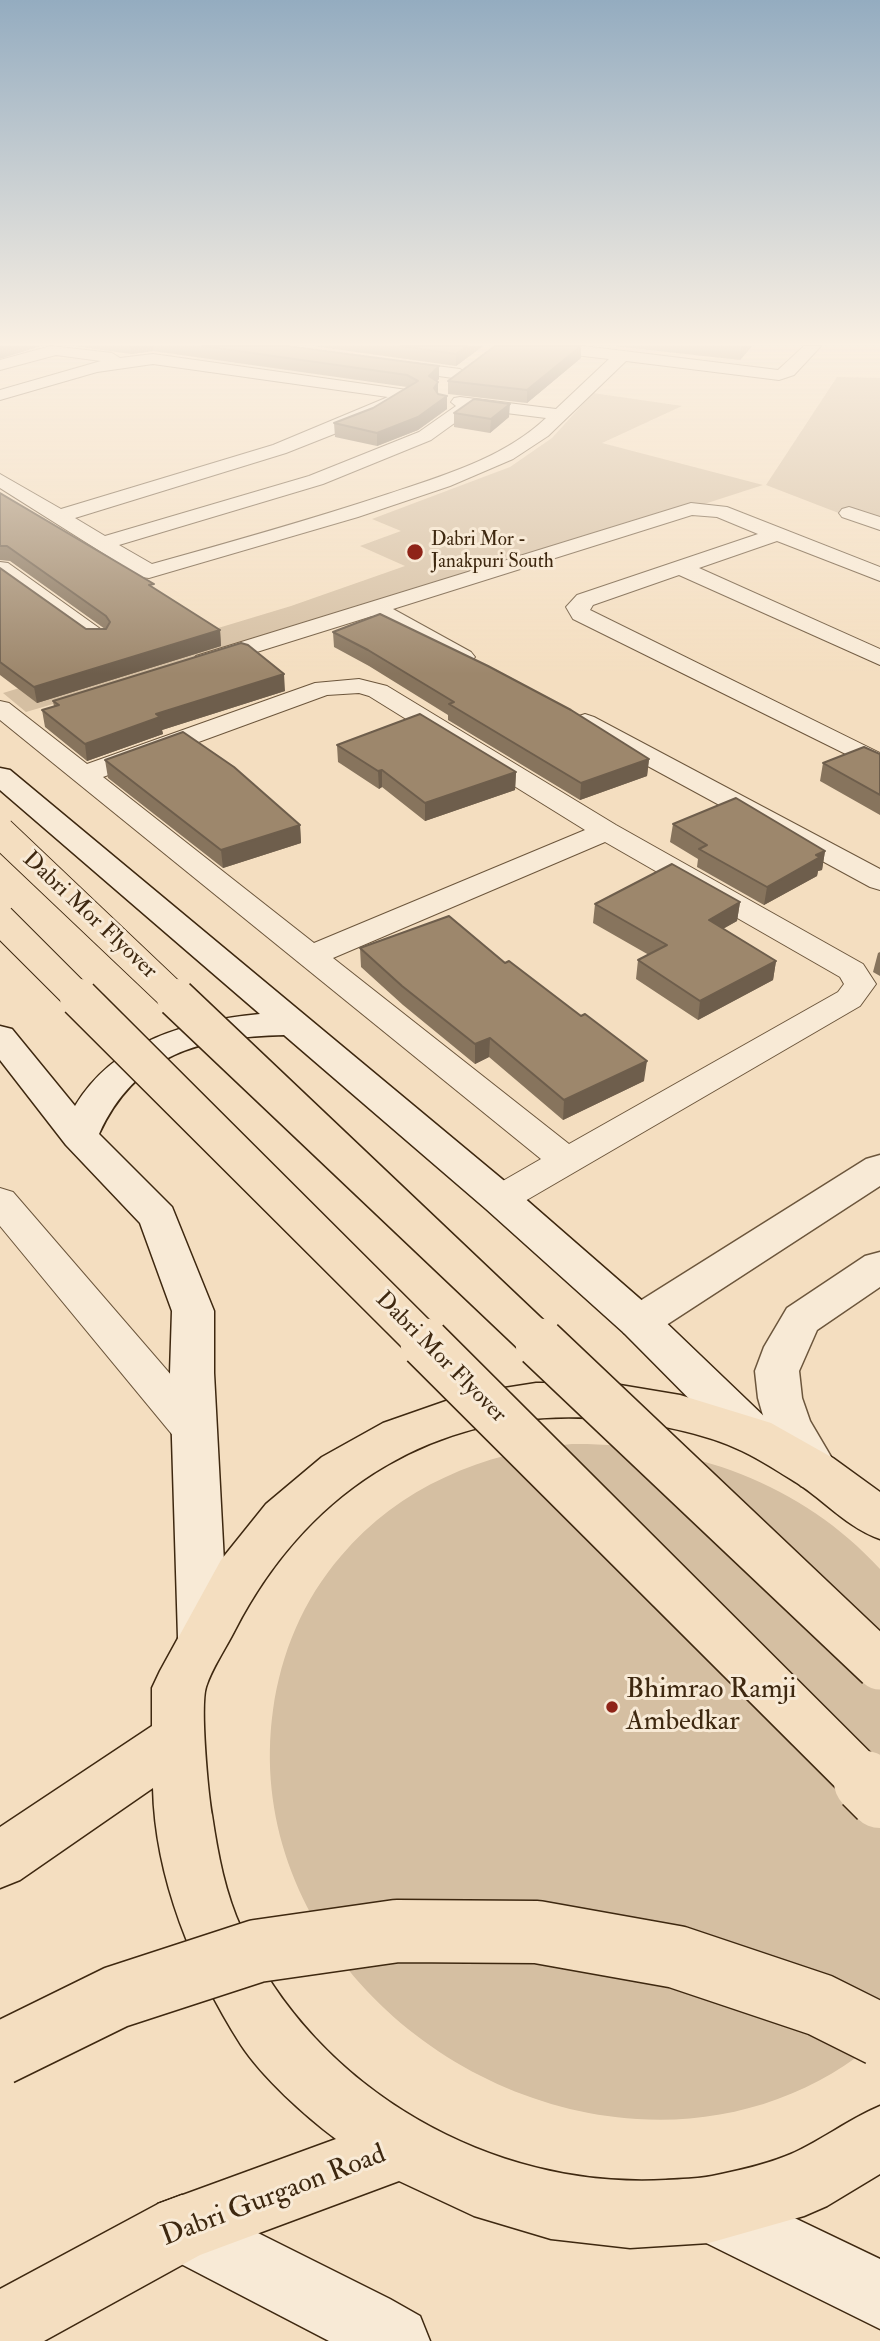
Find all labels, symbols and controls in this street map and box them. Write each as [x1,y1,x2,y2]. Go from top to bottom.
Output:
place label: Dabri Mor - Janakpuri South [431,530,554,574]
marker: Dabri Mor - Janakpuri South [405,542,425,562]
street label: Dabri Mor Flyover [16,847,162,985]
street label: Dabri Mor Flyover [369,1287,511,1429]
place label: Bhimrao Ramji Ambedkar [626,1674,797,1740]
marker: Bhimrao Ramji Ambedkar [604,1699,620,1715]
street label: Dabri Gurgaon Road [157,2139,391,2255]

